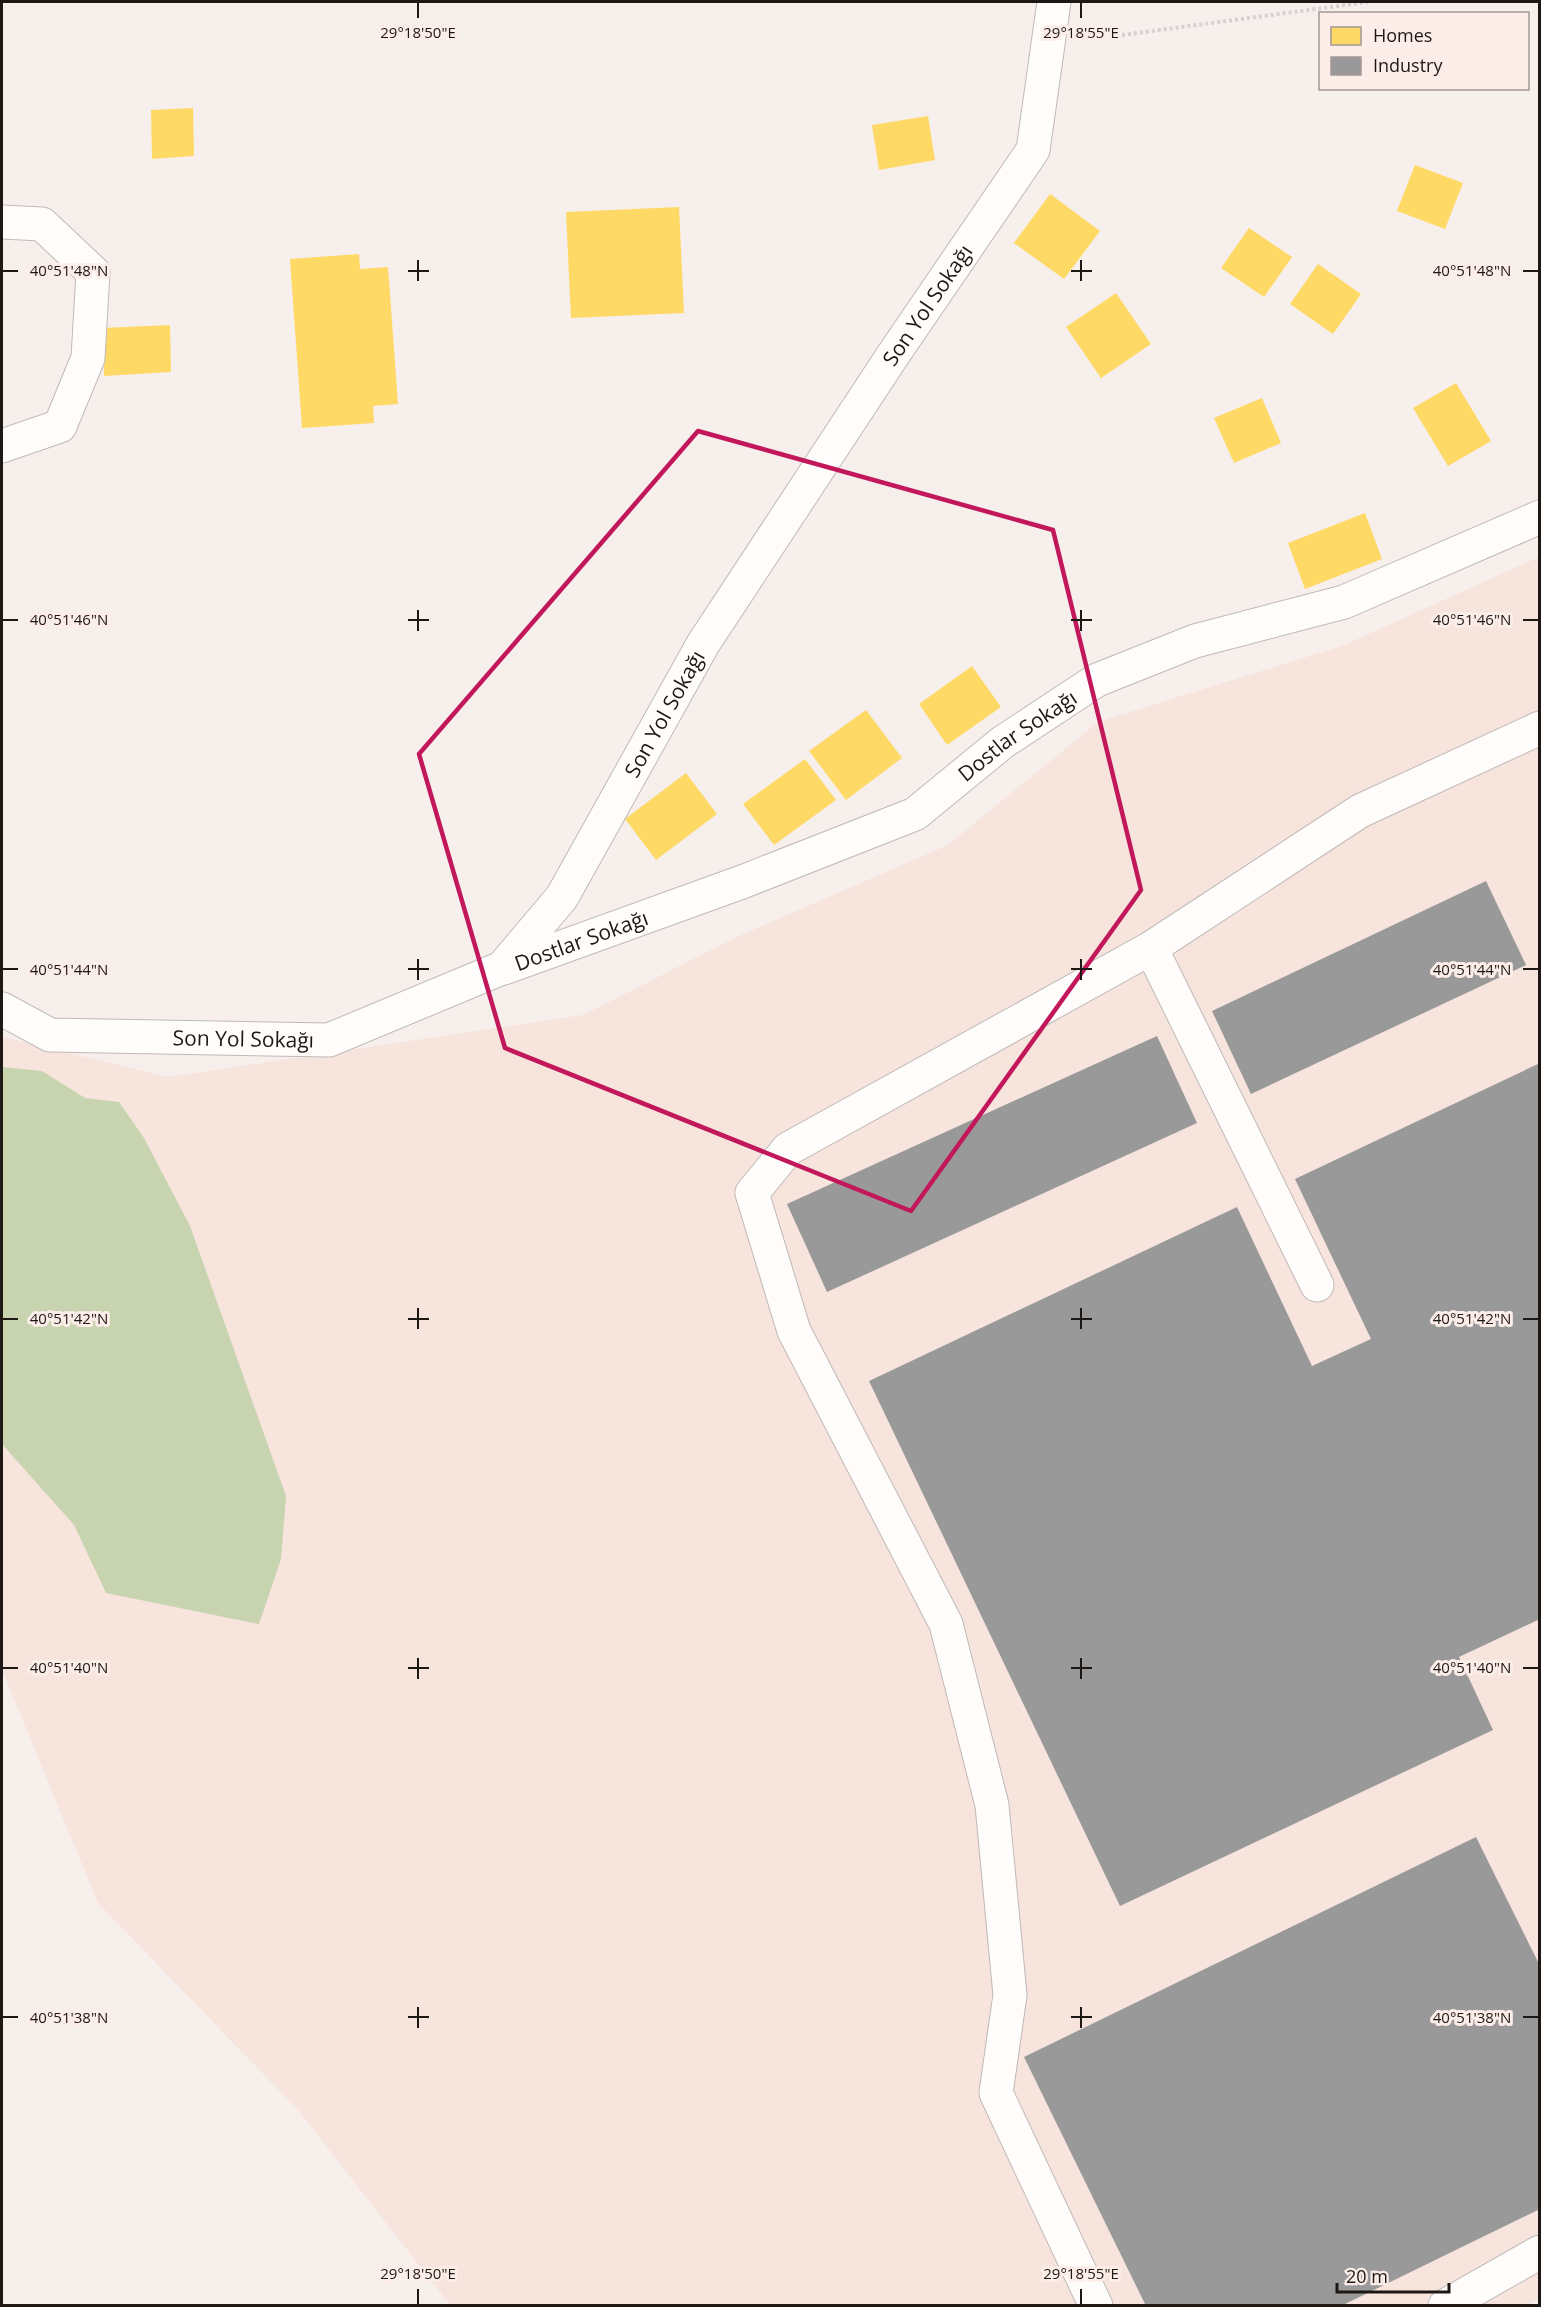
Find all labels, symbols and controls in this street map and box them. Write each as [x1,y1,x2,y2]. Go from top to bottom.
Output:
legend [1319,12,1529,90]
text: 29°18'50"E [380,22,456,42]
text: 29°18'55"E [1043,22,1119,42]
text: Homes [1373,23,1432,47]
text: Industry [1373,53,1443,77]
street label: Son Yol Sokağı [876,239,979,371]
text: 40°51'48"N [30,260,108,280]
text: 40°51'48"N [1433,260,1511,280]
text: 40°51'46"N [30,609,108,629]
text: 40°51'46"N [1433,609,1511,629]
street label: Son Yol Sokağı [618,645,711,782]
street label: Dostlar Sokağı [952,683,1082,787]
street label: Dostlar Sokağı [511,903,652,977]
text: 40°51'44"N [30,959,108,979]
text: 40°51'44"N [1433,959,1511,979]
street label: Son Yol Sokağı [172,1023,314,1054]
text: 40°51'42"N [30,1308,108,1328]
text: 40°51'42"N [1433,1308,1511,1328]
text: 40°51'40"N [30,1657,108,1677]
text: 40°51'40"N [1433,1657,1511,1677]
text: 40°51'38"N [30,2007,108,2027]
text: 40°51'38"N [1433,2007,1511,2027]
scale bar [1337,2256,1450,2294]
text: 29°18'50"E [380,2263,456,2283]
text: 29°18'55"E [1043,2263,1119,2283]
text: 20 m [1346,2264,1388,2288]

